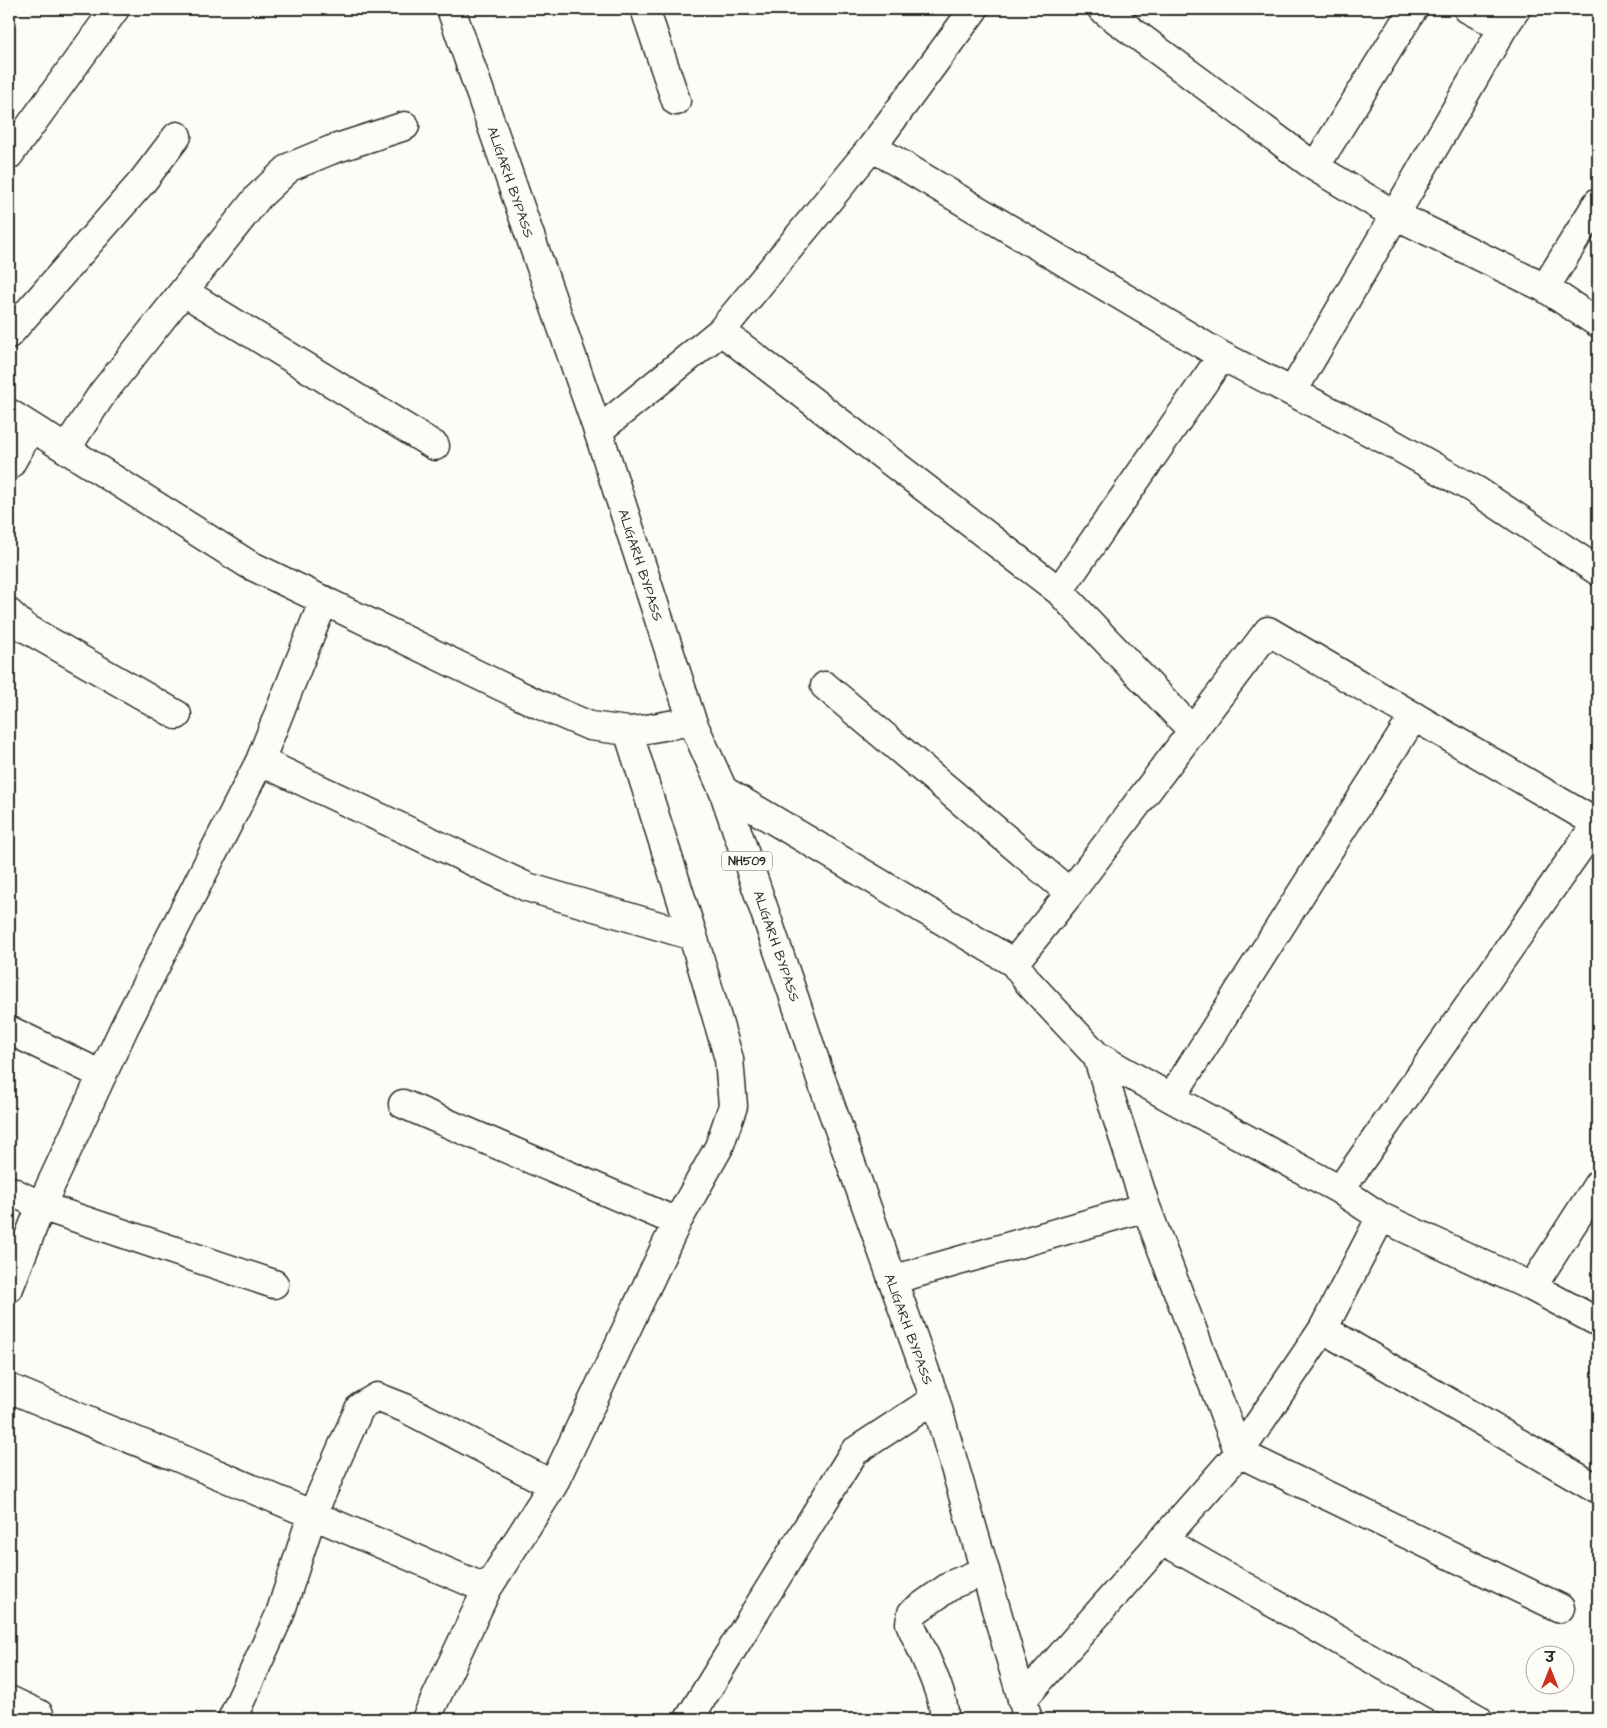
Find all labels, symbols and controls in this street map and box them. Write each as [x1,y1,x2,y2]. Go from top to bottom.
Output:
street label: ALIGARH BYPASS [482,124,539,241]
street label: ALIGARH BYPASS [612,507,668,624]
road number: NH509 [722,851,772,870]
street label: ALIGARH BYPASS [748,888,805,1005]
street label: ALIGARH BYPASS [879,1271,937,1388]
north arrow [1524,1646,1574,1696]
text: उ [1543,1648,1556,1668]

